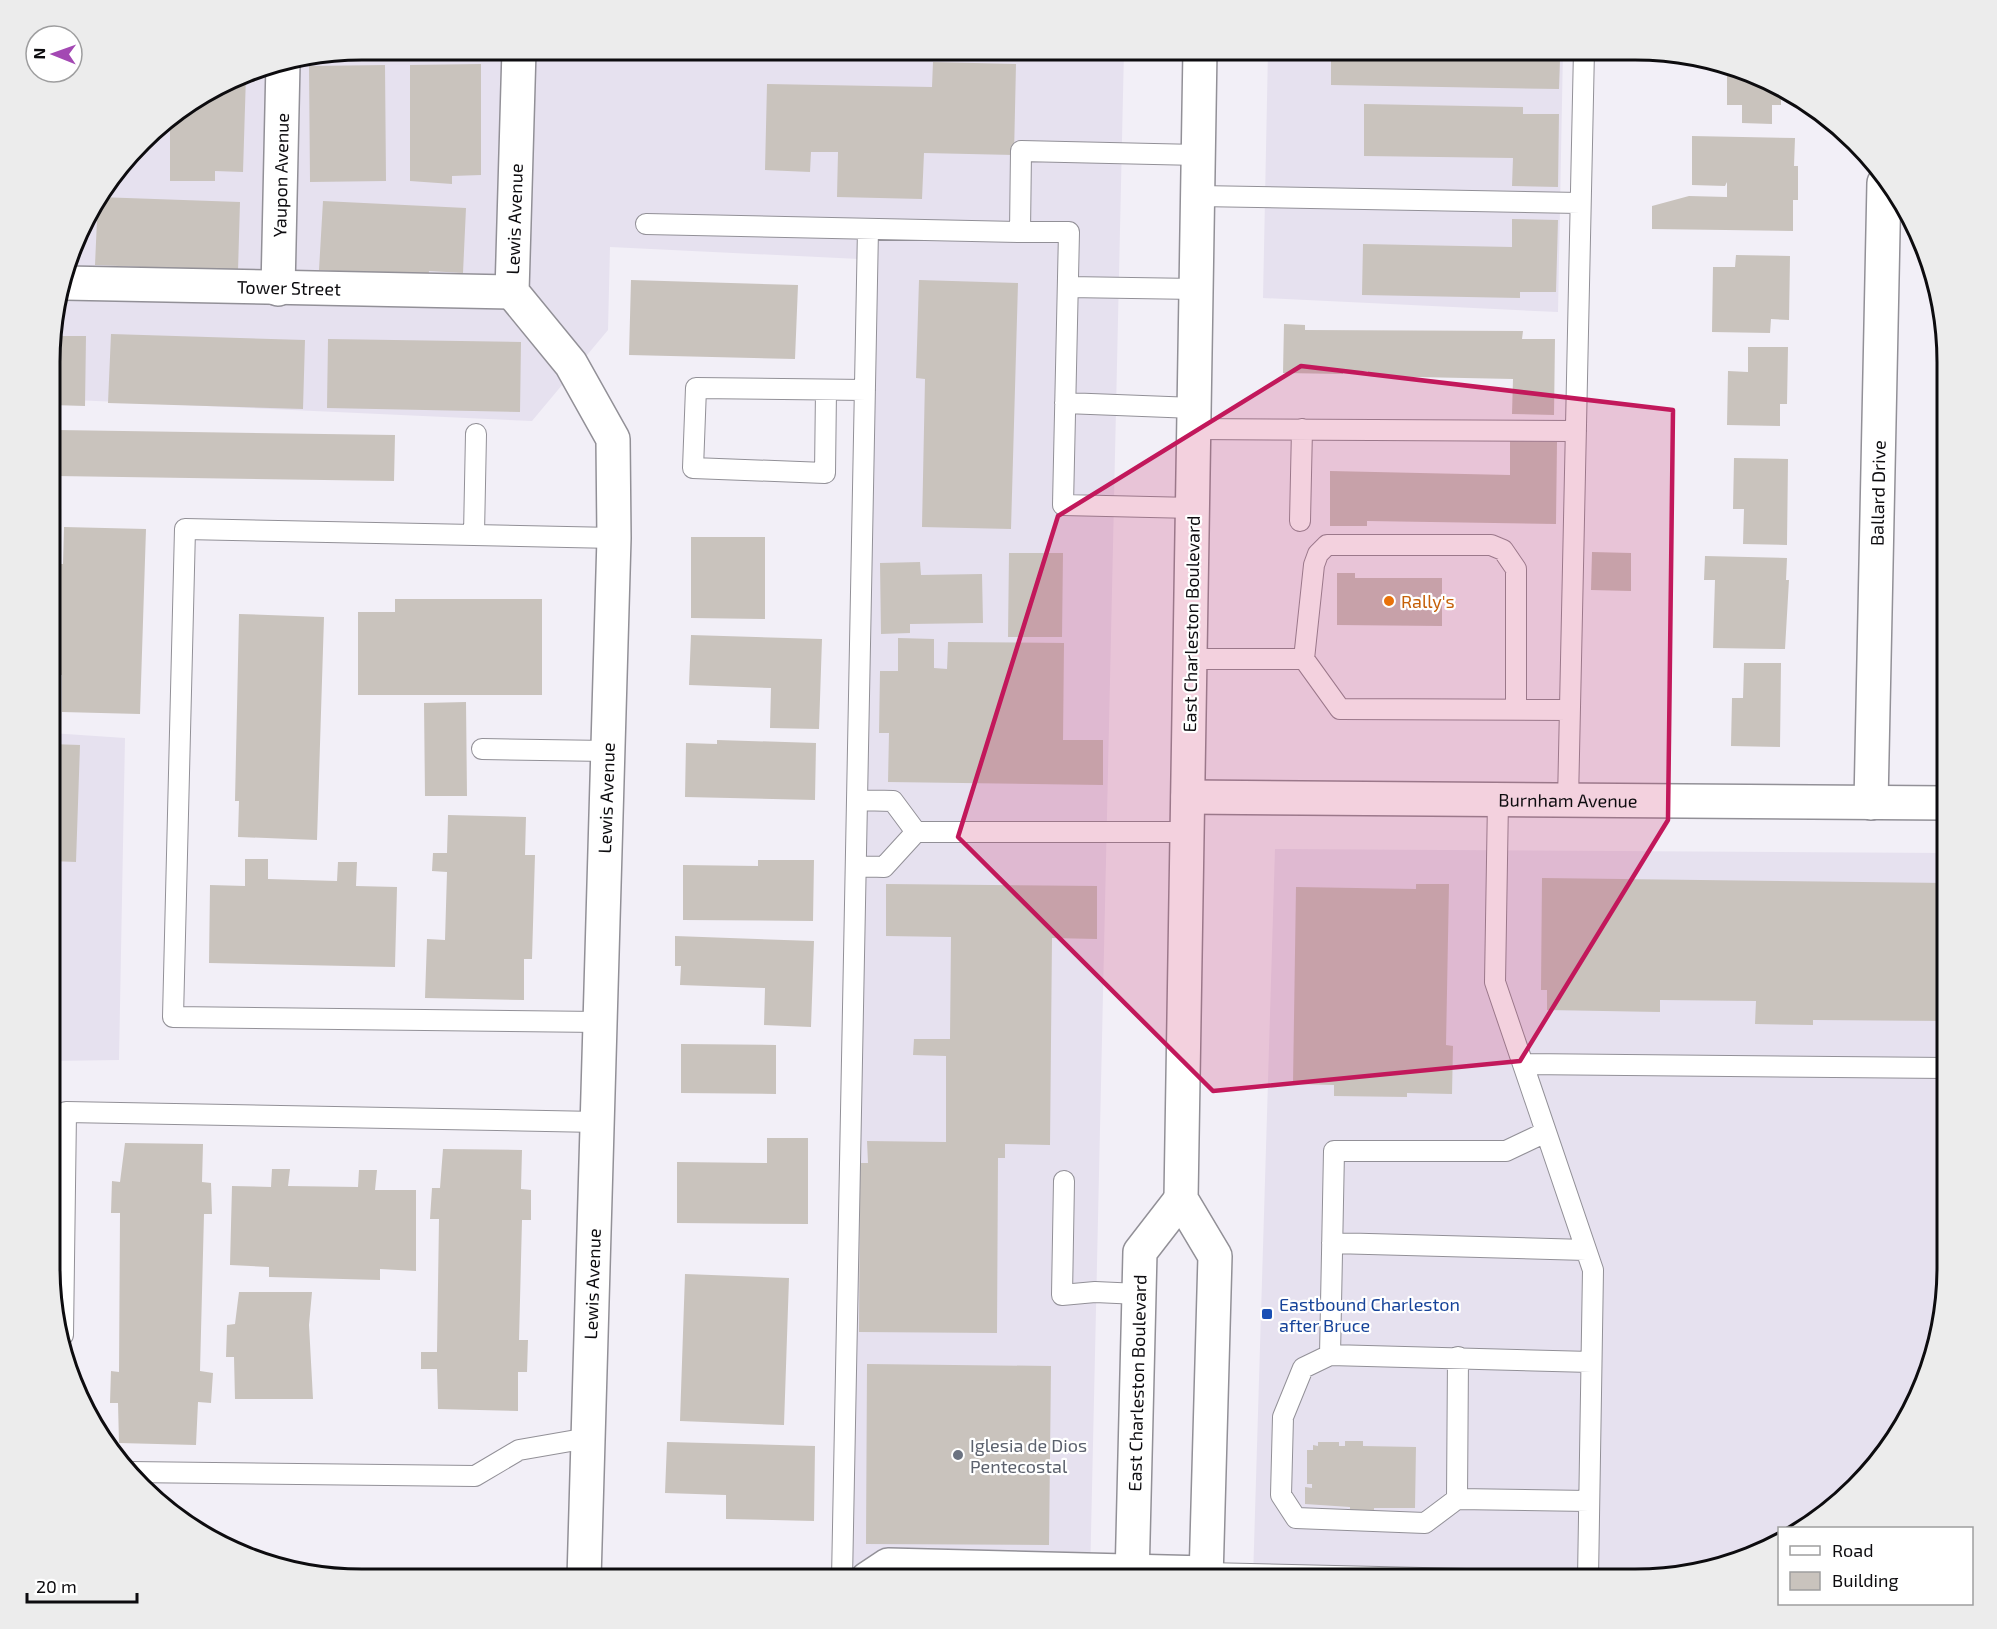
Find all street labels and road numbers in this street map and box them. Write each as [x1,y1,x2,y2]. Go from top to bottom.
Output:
street label: Yaupon Avenue [268,113,293,238]
street label: Lewis Avenue [501,163,527,275]
street label: Tower Street [237,275,341,300]
street label: Ballard Drive [1865,440,1890,546]
street label: East Charleston Boulevard [1178,515,1204,733]
street label: Lewis Avenue [593,742,619,854]
street label: Burnham Avenue [1498,788,1638,812]
street label: Lewis Avenue [579,1228,605,1340]
street label: East Charleston Boulevard [1123,1274,1150,1492]

